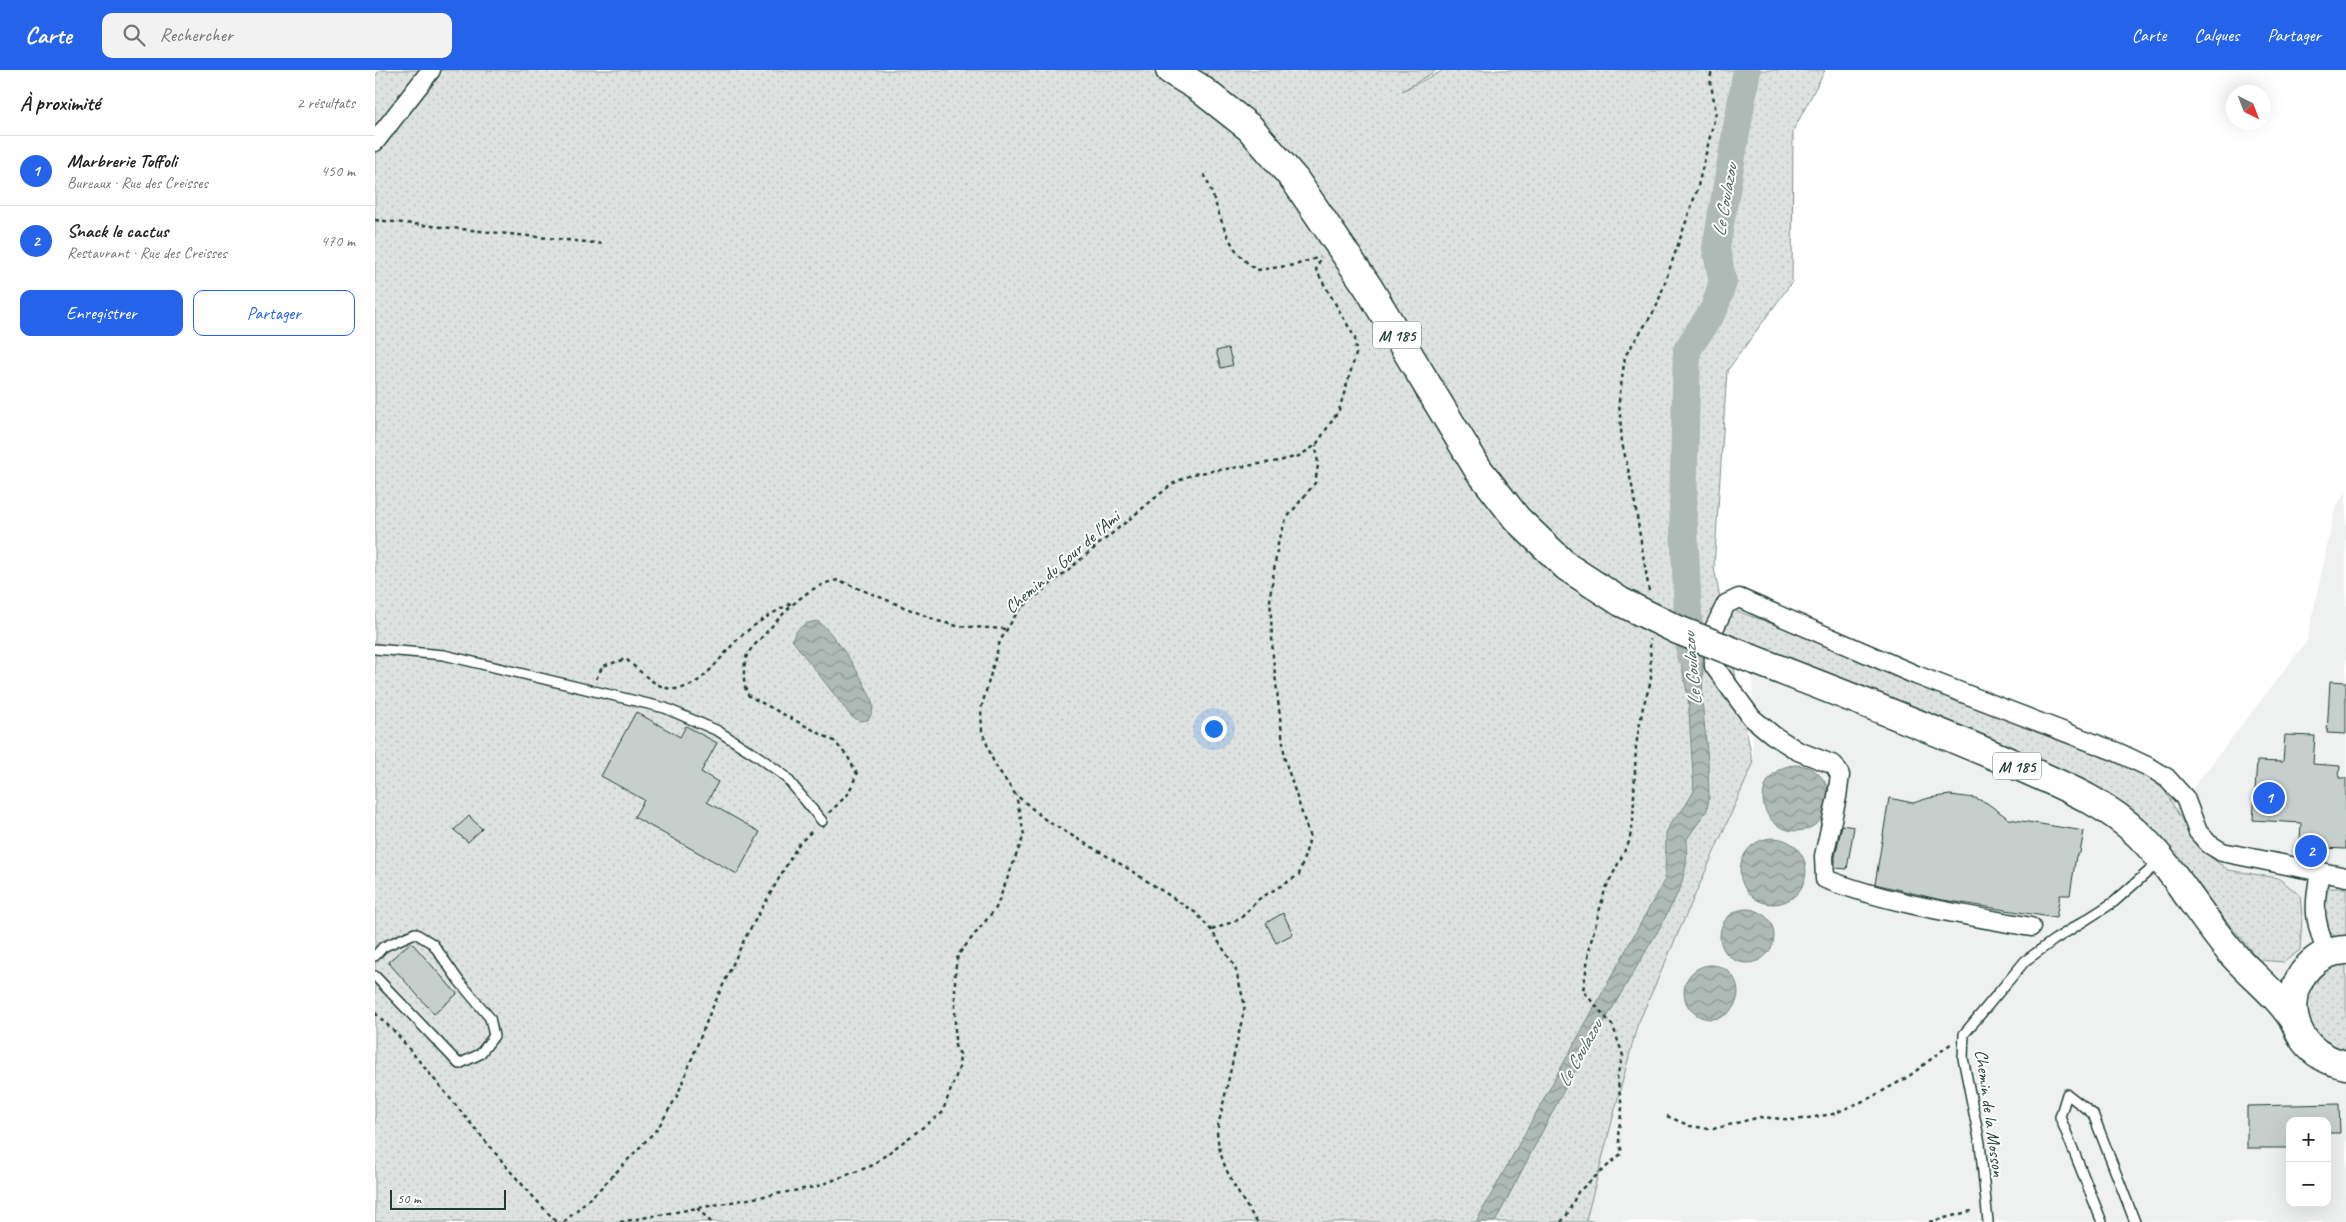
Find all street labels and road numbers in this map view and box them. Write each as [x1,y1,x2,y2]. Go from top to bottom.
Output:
road number: M 185 [1373,322,1421,348]
street label: Chemin du Gour de l'Ami [1000,504,1126,618]
road number: M 185 [1993,752,2041,779]
street label: Chemin de la Mosson [1970,1048,2010,1179]

